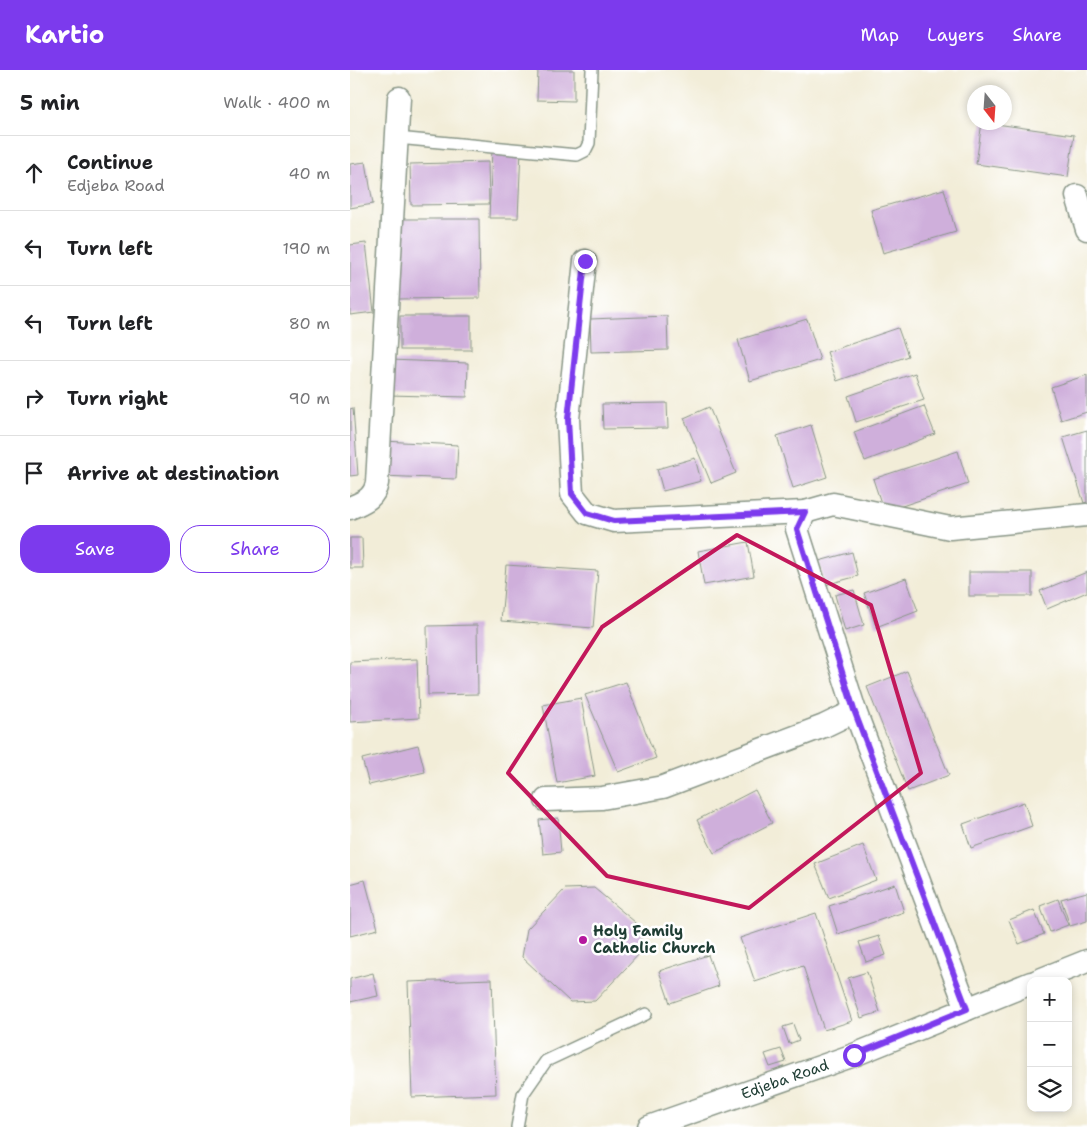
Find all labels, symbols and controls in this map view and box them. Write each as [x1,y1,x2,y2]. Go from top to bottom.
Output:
text: Kartio [25,19,104,51]
text: Map [861,23,899,47]
text: Layers [927,23,984,47]
text: Share [1012,23,1062,47]
north arrow [967,85,1012,130]
text: 5 min [20,89,80,117]
text: Walk · 400 m [223,92,330,113]
text: Continue [67,150,153,175]
icon: ahead [20,159,48,187]
text: 40 m [288,163,330,184]
text: Edjeba Road [67,175,165,196]
icon: left [20,234,48,262]
text: Turn left [67,236,153,261]
text: 190 m [283,238,330,259]
route end [574,250,597,273]
icon: left [20,309,48,337]
text: Turn left [67,311,153,336]
text: 80 m [289,313,330,334]
icon: right [20,384,48,412]
text: Turn right [67,386,168,411]
text: 90 m [289,388,330,409]
icon: arrive [20,459,48,487]
text: Arrive at destination [67,461,279,486]
button: Save [20,525,170,573]
button: Share [180,525,330,573]
place label: Holy Family Catholic Church [593,921,716,958]
marker: Holy Family Catholic Church [577,934,589,946]
map controls [1027,977,1072,1112]
button: + [1027,977,1072,1022]
button: − [1027,1022,1072,1067]
route start [843,1044,866,1067]
street label: Edjeba Road [738,1055,832,1104]
button: layers [1027,1067,1072,1112]

